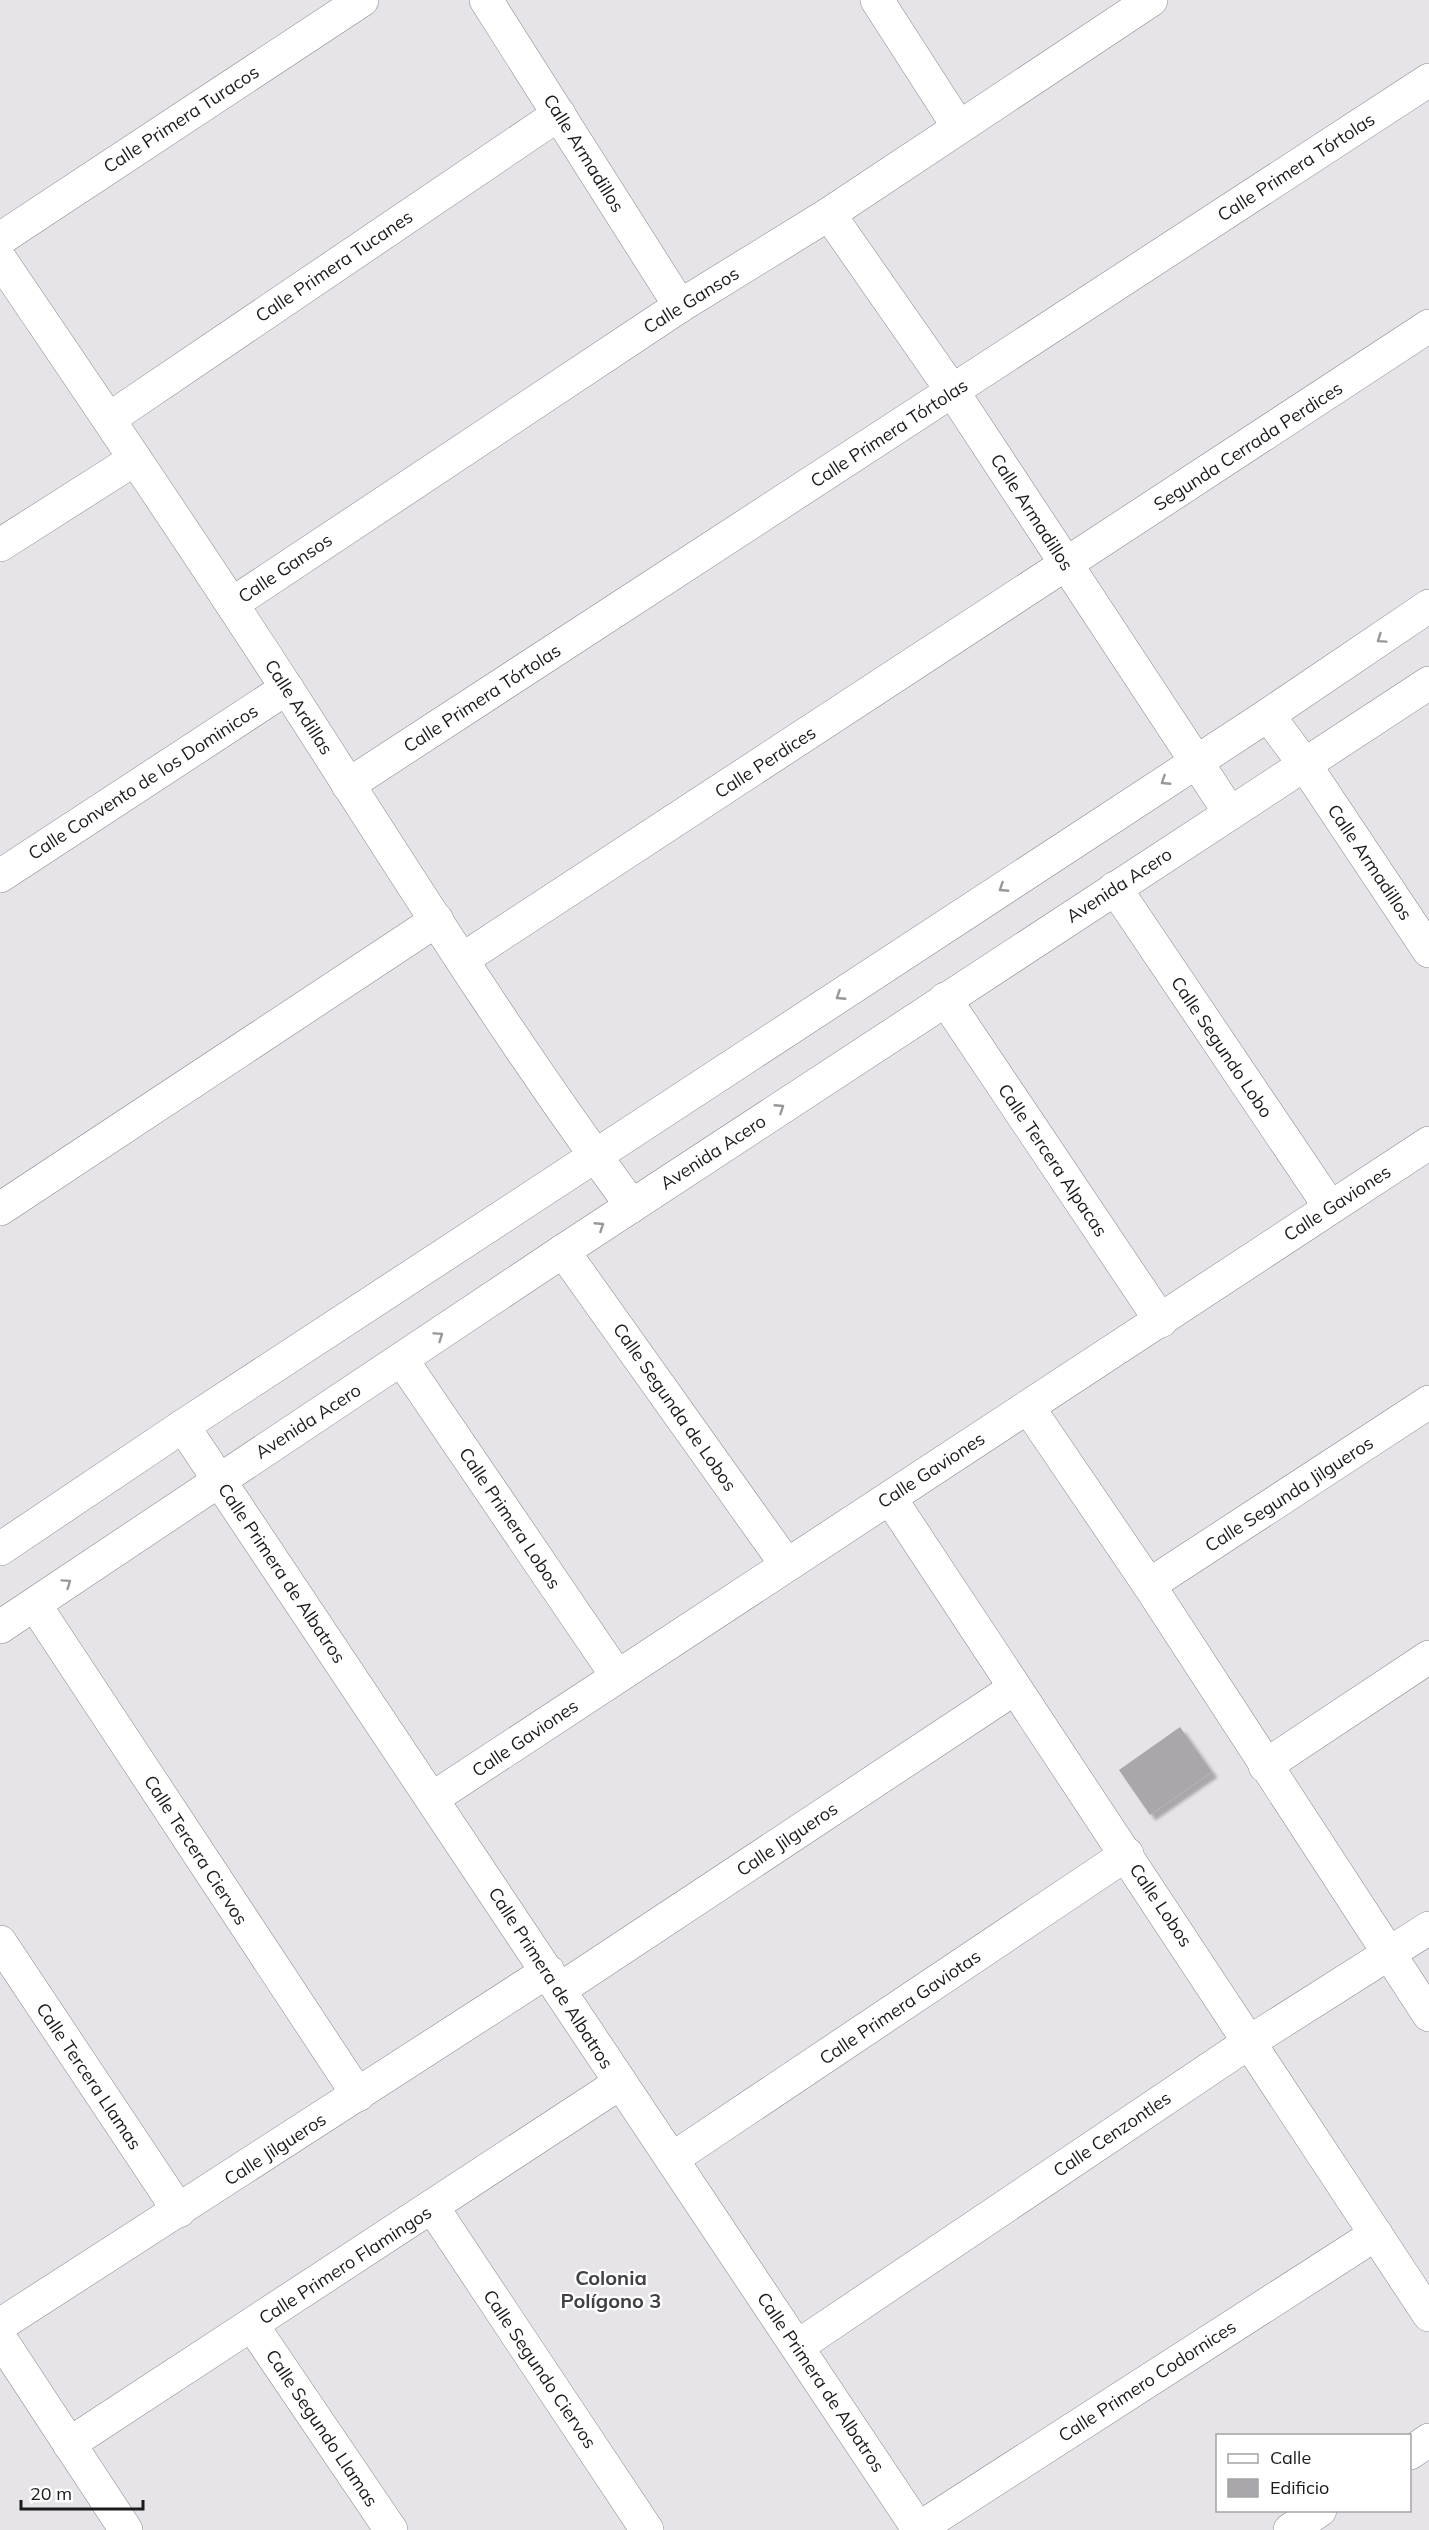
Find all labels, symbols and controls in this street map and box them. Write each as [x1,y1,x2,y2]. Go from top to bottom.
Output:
street label: Calle Primera Turacos [99,60,263,178]
street label: Calle Armadillos [538,90,630,216]
street label: Calle Primera Tórtolas [1213,107,1379,226]
street label: Calle Primera Tucanes [251,205,417,327]
street label: Calle Gansos [639,261,743,339]
street label: Calle Primera Tórtolas [806,373,972,492]
street label: Segunda Cerrada Perdices [1149,376,1347,516]
street label: Calle Armadillos [986,449,1078,575]
street label: Calle Gansos [234,528,336,608]
one-way arrow [1376,632,1387,643]
street label: Calle Primera Tórtolas [399,638,565,757]
street label: Calle Ardillas [260,655,338,759]
street label: Calle Convento de los Dominicos [24,699,262,865]
street label: Calle Perdices [710,721,820,803]
one-way arrow [1161,773,1171,785]
street label: Calle Armadillos [1323,800,1417,924]
street label: Avenida Acero [1062,842,1176,928]
one-way arrow [998,881,1009,892]
street label: Calle Segundo Lobo [1166,972,1278,1122]
one-way arrow [836,989,847,1000]
street label: Calle Tercera Alpacas [993,1079,1113,1241]
one-way arrow [774,1104,785,1115]
street label: Avenida Acero [656,1109,770,1195]
street label: Calle Gaviones [1279,1160,1395,1246]
one-way arrow [594,1222,604,1234]
street label: Calle Segunda de Lobos [608,1318,742,1496]
one-way arrow [432,1332,443,1343]
street label: Avenida Acero [251,1378,365,1464]
street label: Calle Gaviones [873,1427,989,1513]
street label: Calle Segunda Jilgueros [1200,1431,1378,1557]
street label: Calle Primera Lobos [454,1443,566,1593]
street label: Calle Primera de Albatros [213,1479,351,1667]
one-way arrow [60,1579,71,1590]
street label: Calle Gaviones [468,1694,583,1782]
street label: Calle Tercera Ciervos [139,1771,253,1929]
street label: Calle Jilgueros [732,1797,842,1881]
street label: Calle Lobos [1125,1859,1197,1951]
street label: Calle Primera de Albatros [484,1883,618,2073]
street label: Calle Primera Gaviotas [815,1944,985,2070]
street label: Calle Tercera Llamas [31,1998,147,2154]
street label: Calle Cenzontles [1049,2086,1175,2182]
street label: Calle Jilgueros [220,2107,330,2191]
street label: Calle Primero Flamingos [254,2201,436,2329]
district label: Colonia Polígono 3 [561,2265,661,2313]
street label: Calle Segundo Ciervos [478,2285,602,2453]
street label: Calle Primera de Albatros [752,2288,890,2476]
street label: Calle Primero Codornices [1054,2315,1240,2447]
street label: Calle Segundo Llamas [261,2345,383,2511]
legend [1216,2434,1411,2512]
text: Calle [1270,2446,1311,2469]
scale bar [21,2473,142,2511]
text: Edificio [1270,2476,1329,2499]
text: 20 m [30,2482,72,2505]

